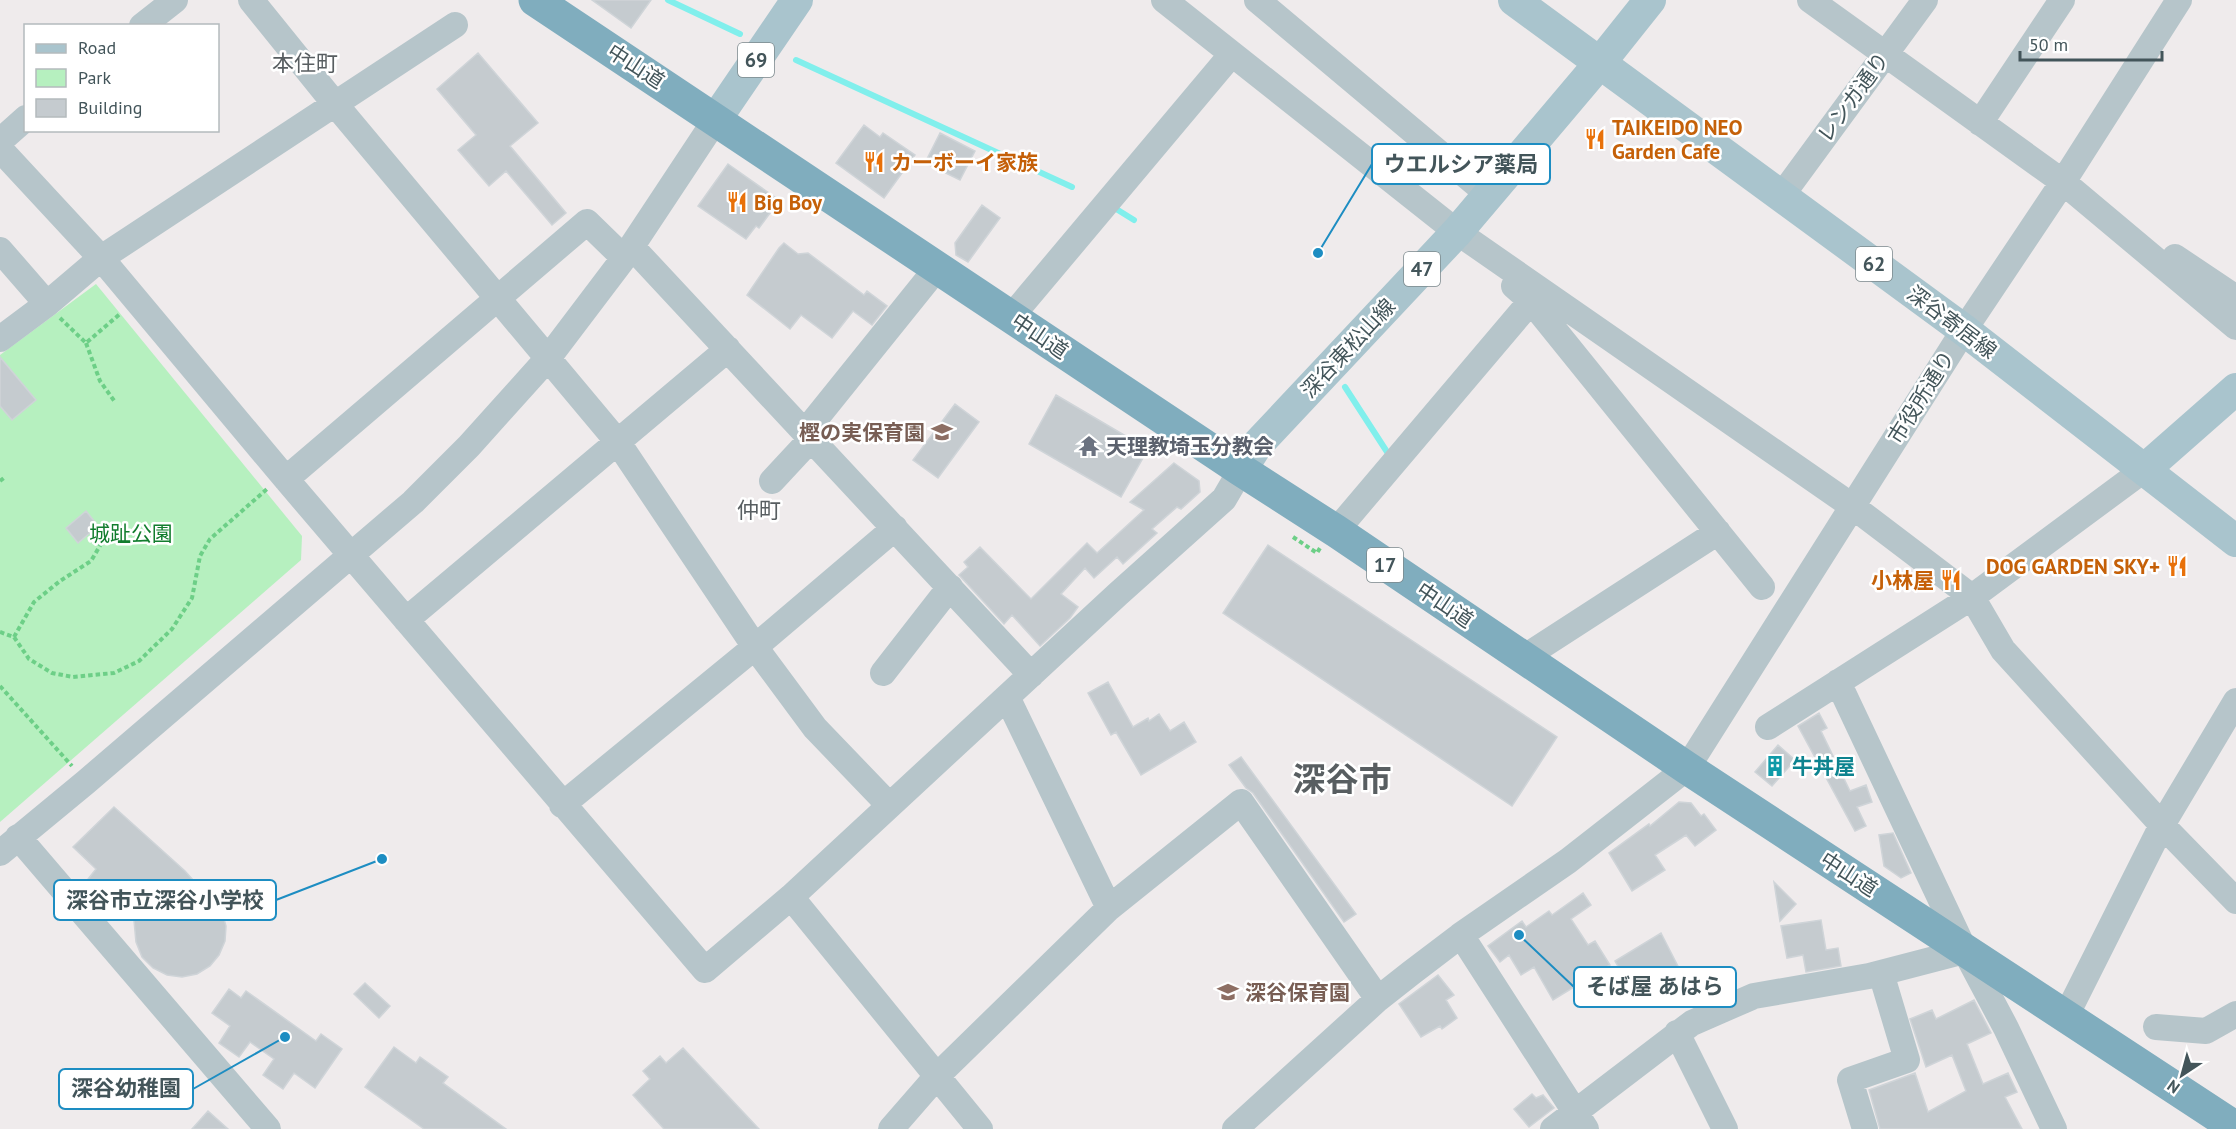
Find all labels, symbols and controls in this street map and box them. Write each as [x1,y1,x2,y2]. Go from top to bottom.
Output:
legend [24,24,219,132]
scale bar [2020,24,2162,62]
text: 50 m [2029,33,2068,56]
text: Road [78,36,116,59]
street label: 中山道 [602,38,670,94]
road number: 69 [738,43,774,77]
street label: レンガ通り [1811,47,1895,147]
district label: 本住町 [272,49,338,77]
text: Park [78,66,111,89]
text: Building [78,96,142,119]
place label: TAIKEIDO NEO Garden Cafe [1612,114,1742,165]
restaurant icon: TAIKEIDO NEO Garden Cafe [1583,127,1607,151]
callout: ウエルシア薬局 [1372,144,1550,184]
place label: カーボーイ家族 [891,149,1038,176]
restaurant icon: カーボーイ家族 [862,150,886,174]
text: ウエルシア薬局 [1384,150,1538,178]
place label: Big Boy [754,189,823,216]
restaurant icon: Big Boy [725,190,749,214]
road number: 62 [1856,247,1892,281]
road number: 47 [1404,252,1440,286]
street label: 深谷寄居線 [1902,280,2002,364]
street label: 深谷東松山線 [1295,293,1401,403]
street label: 中山道 [1006,307,1074,365]
street label: 市役所通り [1882,345,1960,449]
place label: 樫の実保育園 [799,419,925,446]
school or university icon: 樫の実保育園 [930,420,954,444]
place label: 天理教埼玉分教会 [1106,433,1274,460]
temple icon: 天理教埼玉分教会 [1077,434,1101,458]
district label: 仲町 [737,496,781,524]
park label: 城趾公園 [89,520,173,547]
road number: 17 [1367,548,1403,582]
place label: DOG GARDEN SKY+ [1986,553,2160,580]
restaurant icon: DOG GARDEN SKY+ [2165,554,2189,578]
place label: 小林屋 [1871,567,1934,594]
restaurant icon: 小林屋 [1939,568,1963,592]
street label: 中山道 [1411,576,1479,634]
place label: 牛丼屋 [1792,753,1855,780]
building icon: 牛丼屋 [1763,754,1787,778]
district label: 深谷市 [1293,757,1392,800]
street label: 中山道 [1815,846,1883,902]
callout: 深谷市立深谷小学校 [54,880,276,920]
text: 深谷市立深谷小学校 [66,886,264,914]
callout: そば屋 あはら [1574,967,1736,1007]
text: そば屋 あはら [1586,972,1724,1000]
place label: 深谷保育園 [1245,979,1350,1006]
school or university icon: 深谷保育園 [1216,980,1240,1004]
north arrow [2152,1045,2212,1105]
callout: 深谷幼稚園 [59,1069,193,1109]
text: 深谷幼稚園 [71,1074,181,1102]
text: N [2163,1076,2183,1098]

